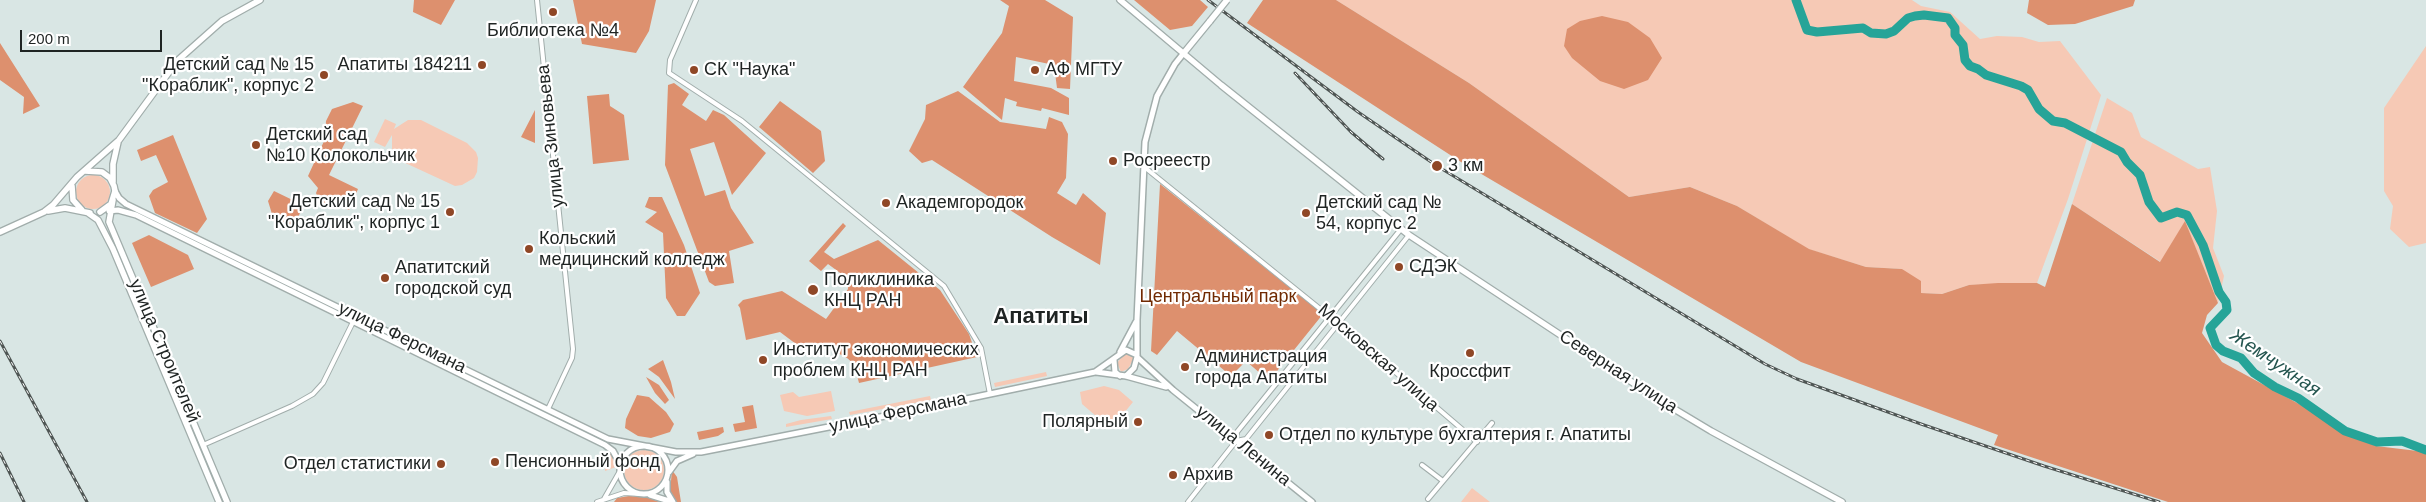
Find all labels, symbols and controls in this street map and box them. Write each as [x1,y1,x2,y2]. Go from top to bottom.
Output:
marker: Библиотека №4 [547,6,559,18]
scale bar [22,20,165,52]
place label: Библиотека №4 [487,20,619,42]
text: 200 m [28,30,70,47]
place label: Детский сад № 15 "Кораблик", корпус 2 [142,54,314,96]
place label: Апатиты 184211 [337,54,472,76]
marker: Апатиты 184211 [476,59,488,71]
place label: СК "Наука" [704,59,795,81]
place label: АФ МГТУ [1045,59,1122,81]
street label: улица Зиновьева [533,63,569,209]
marker: СК "Наука" [688,64,700,76]
marker: АФ МГТУ [1029,64,1041,76]
marker: Детский сад № 15 "Кораблик", корпус 2 [318,69,330,81]
place label: Детский сад №10 Колокольчик [266,124,415,166]
marker: Детский сад №10 Колокольчик [250,139,262,151]
place label: Росреестр [1123,150,1211,172]
marker: Росреестр [1107,155,1119,167]
place label: 3 км [1448,155,1483,177]
marker: 3 км [1430,159,1444,173]
place label: Детский сад № 15 "Кораблик", корпус 1 [268,191,440,233]
place label: Академгородок [896,192,1023,214]
place label: Детский сад № 54, корпус 2 [1316,192,1441,234]
marker: Академгородок [880,197,892,209]
marker: Детский сад № 15 "Кораблик", корпус 1 [444,206,456,218]
marker: Детский сад № 54, корпус 2 [1300,207,1312,219]
place label: Кольский медицинский колледж [539,228,725,270]
marker: Кольский медицинский колледж [523,243,535,255]
place label: СДЭК [1409,256,1457,278]
place label: Апатитский городской суд [395,257,511,300]
marker: СДЭК [1393,261,1405,273]
place label: Поликлиника КНЦ РАН [824,269,934,312]
marker: Апатитский городской суд [379,272,391,284]
street label: улица Строителей [124,276,204,426]
marker: Поликлиника КНЦ РАН [806,283,820,297]
park label: Центральный парк [1140,286,1296,308]
street label: улица Ферсмана [335,298,469,378]
street label: Московская улица [1313,300,1443,416]
district label: Апатиты [993,304,1089,330]
water label: Жемчужная [2225,324,2325,402]
street label: Северная улица [1555,326,1681,418]
place label: Институт экономических проблем КНЦ РАН [773,339,979,382]
place label: Администрация города Апатиты [1195,346,1327,388]
marker: Кроссфит [1464,347,1476,359]
marker: Институт экономических проблем КНЦ РАН [757,354,769,366]
marker: Администрация города Апатиты [1179,361,1191,373]
place label: Кроссфит [1429,361,1511,383]
street label: улица Ферсмана [828,388,968,438]
street label: улица Ленина [1191,401,1295,491]
place label: Полярный [1042,411,1128,433]
marker: Полярный [1132,416,1144,428]
place label: Отдел по культуре бухгалтерия г. Апатиты [1279,424,1631,446]
marker: Отдел по культуре бухгалтерия г. Апатиты [1263,429,1275,441]
place label: Пенсионный фонд [505,451,660,473]
place label: Отдел статистики [284,453,431,475]
marker: Пенсионный фонд [489,456,501,468]
marker: Отдел статистики [435,458,447,470]
place label: Архив [1183,464,1233,486]
marker: Архив [1167,469,1179,481]

